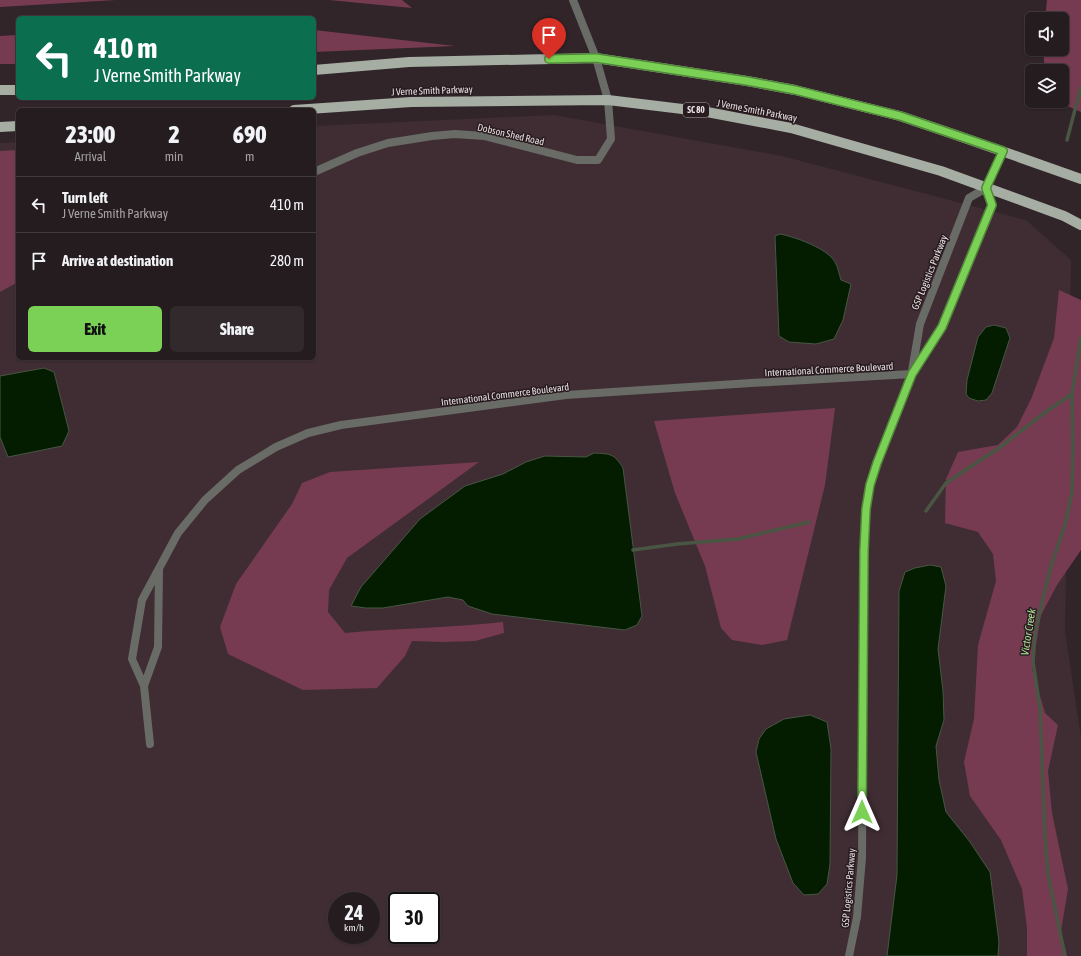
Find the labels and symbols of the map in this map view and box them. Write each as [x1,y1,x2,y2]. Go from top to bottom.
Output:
pin [532,18,566,59]
street label: J Verne Smith Parkway [391,84,473,97]
street label: J Verne Smith Parkway [716,97,798,124]
road number: SC 80 [683,103,709,117]
street label: Dobson Shed Road [476,121,546,148]
street label: GSP Logistics Parkway [909,233,949,311]
street label: International Commerce Boulevard [764,361,894,378]
street label: International Commerce Boulevard [440,381,570,408]
water label: Victor Creek [1018,607,1038,656]
position arrow [841,791,883,833]
street label: GSP Logistics Parkway [840,848,857,928]
speed limit sign: 30 [388,892,440,944]

